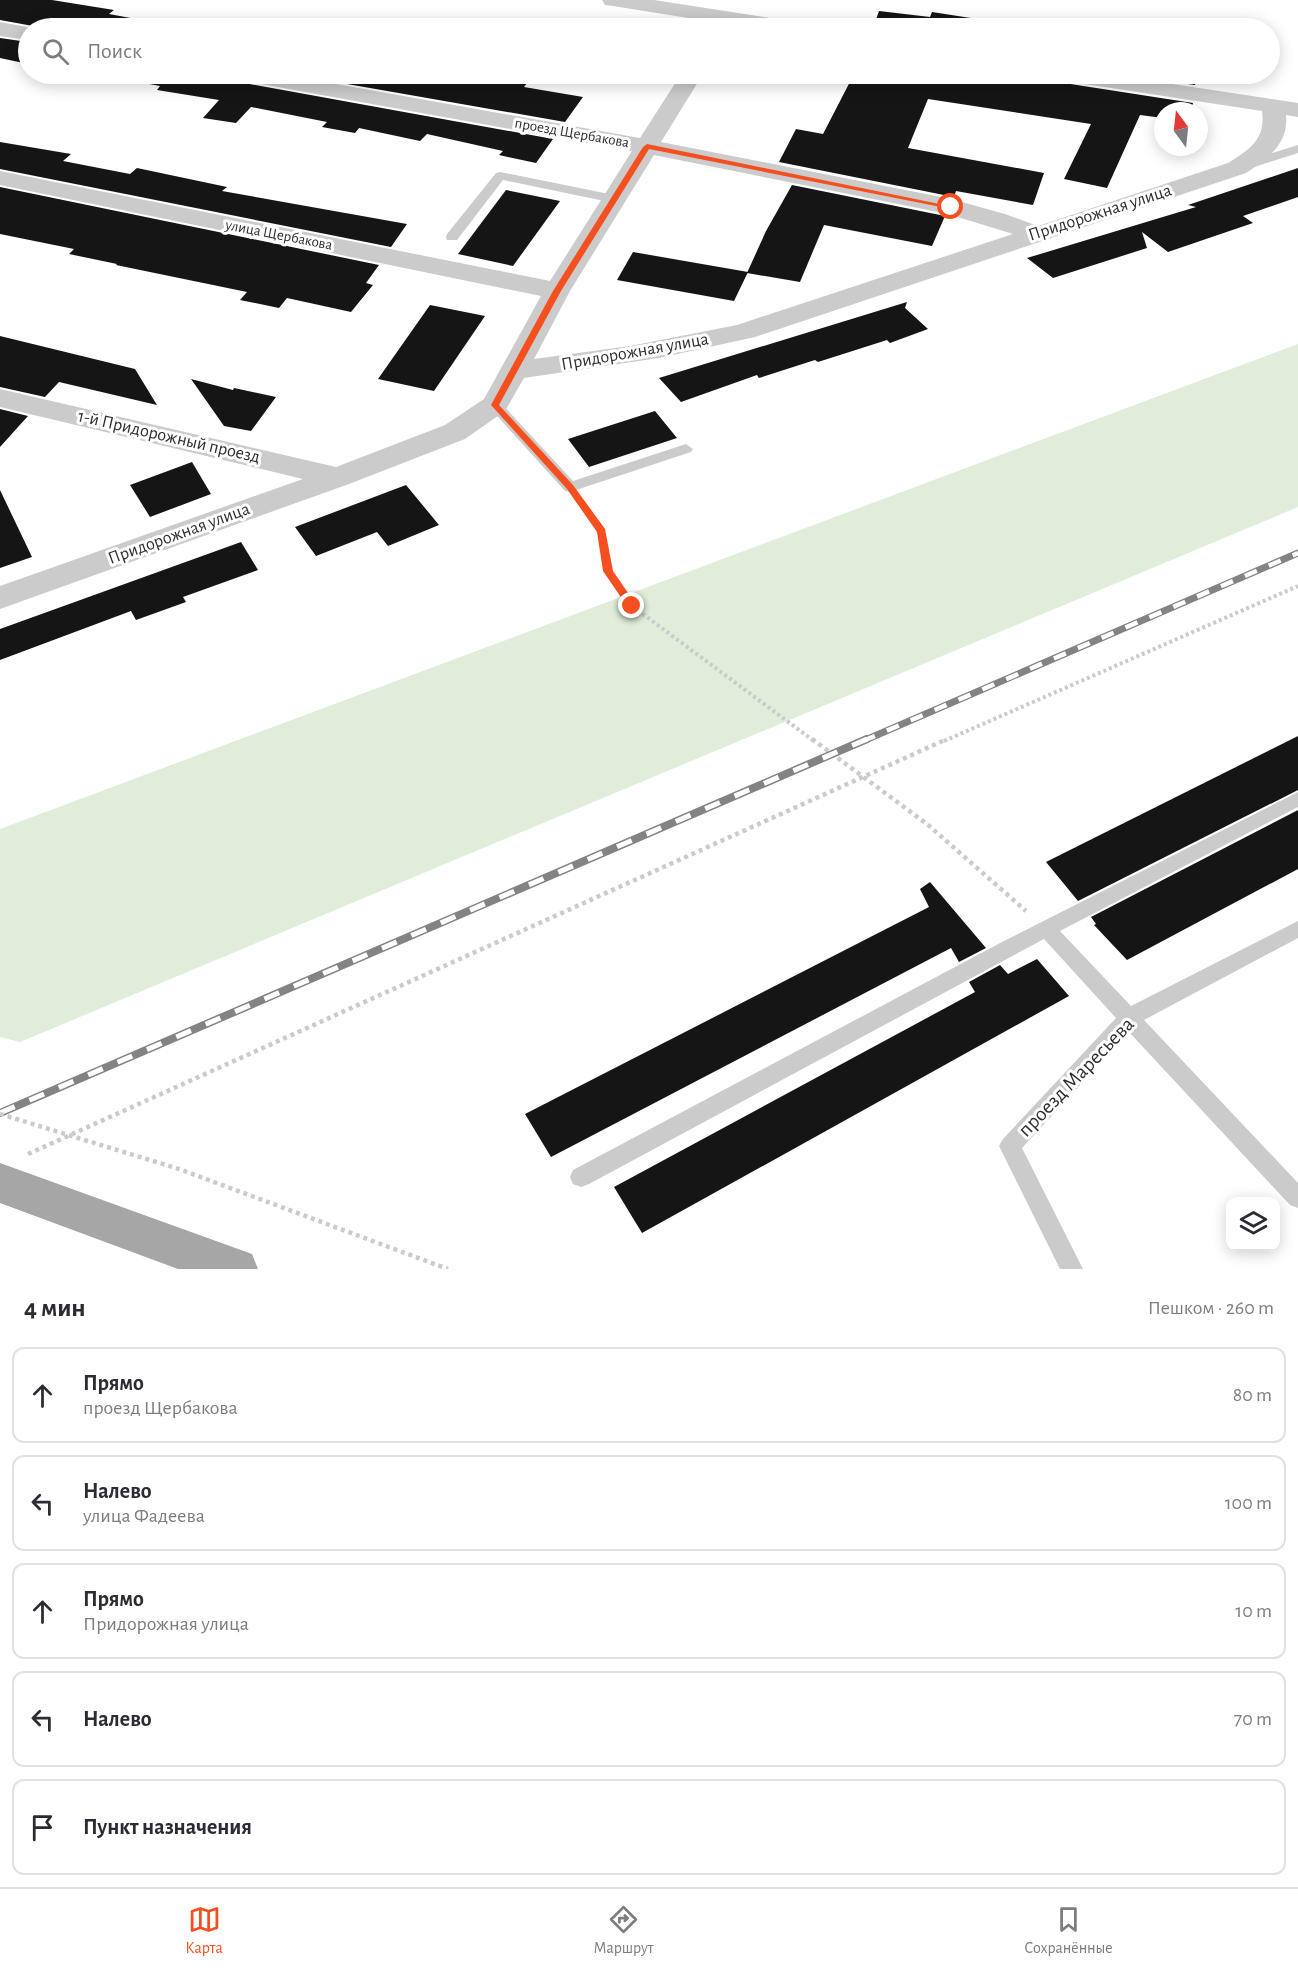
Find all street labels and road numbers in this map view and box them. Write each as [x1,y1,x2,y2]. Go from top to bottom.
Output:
street label: проезд Щербакова [514,116,631,150]
street label: Придорожная улица [1026,181,1174,245]
street label: улица Щербакова [223,217,334,253]
street label: Придорожная улица [560,330,710,374]
street label: 1-й Придорожный проезд [76,407,262,467]
street label: Придорожная улица [106,500,252,568]
street label: проезд Маресьева [1014,1013,1138,1141]

